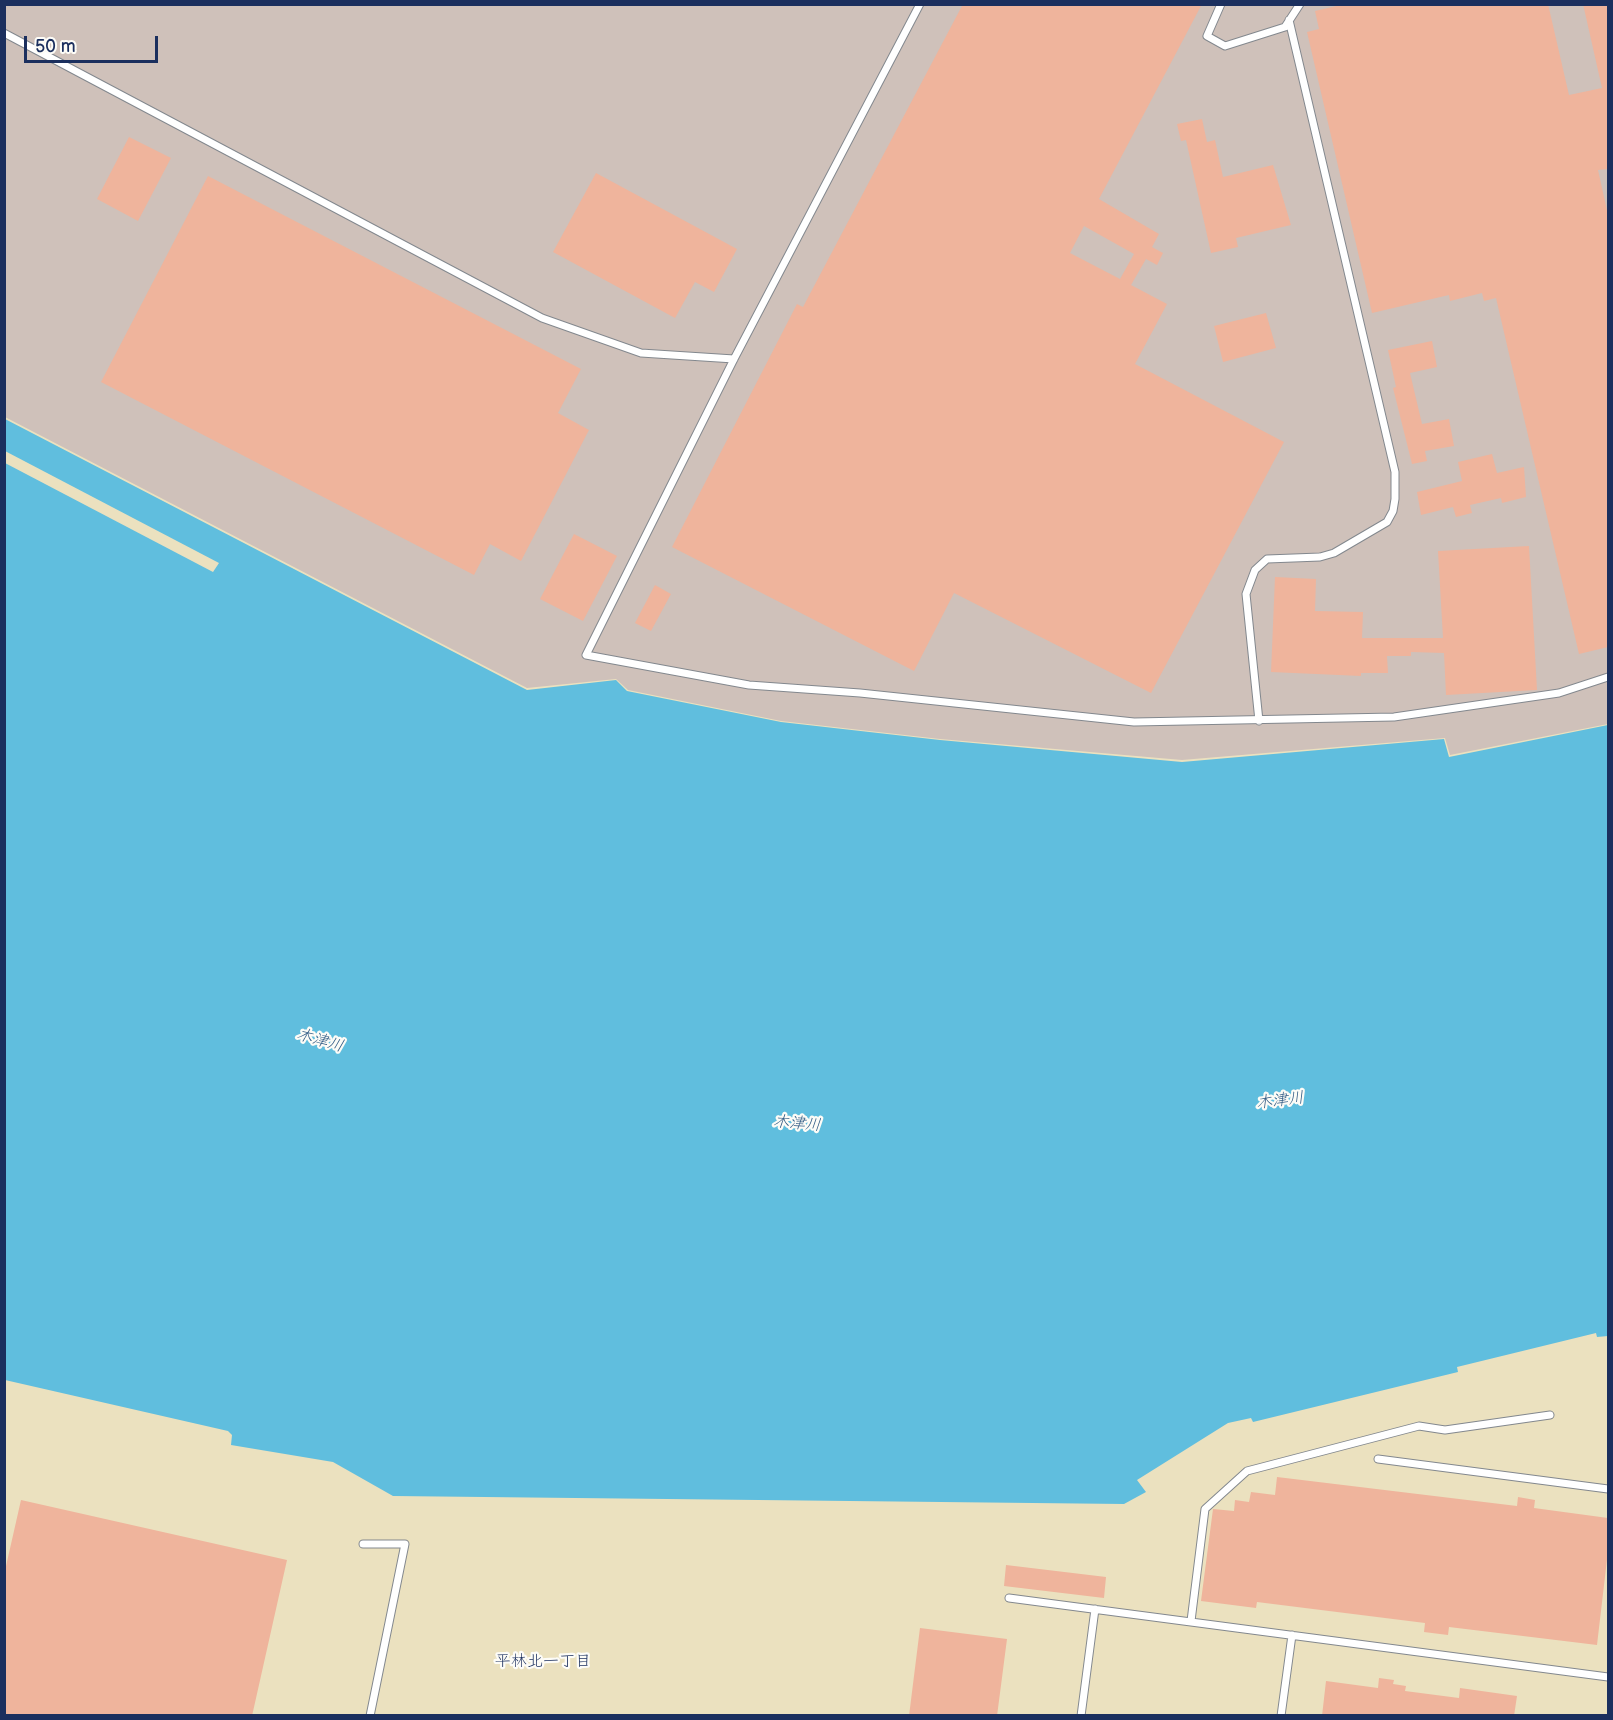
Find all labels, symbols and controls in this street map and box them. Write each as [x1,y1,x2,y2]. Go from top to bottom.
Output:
scale bar [27,24,160,62]
text: 50 m [35,36,76,57]
water label: 木津川 [294,1025,346,1057]
water label: 木津川 [1255,1089,1305,1113]
water label: 木津川 [772,1112,822,1136]
district label: 平林北一丁目 [495,1652,591,1672]

